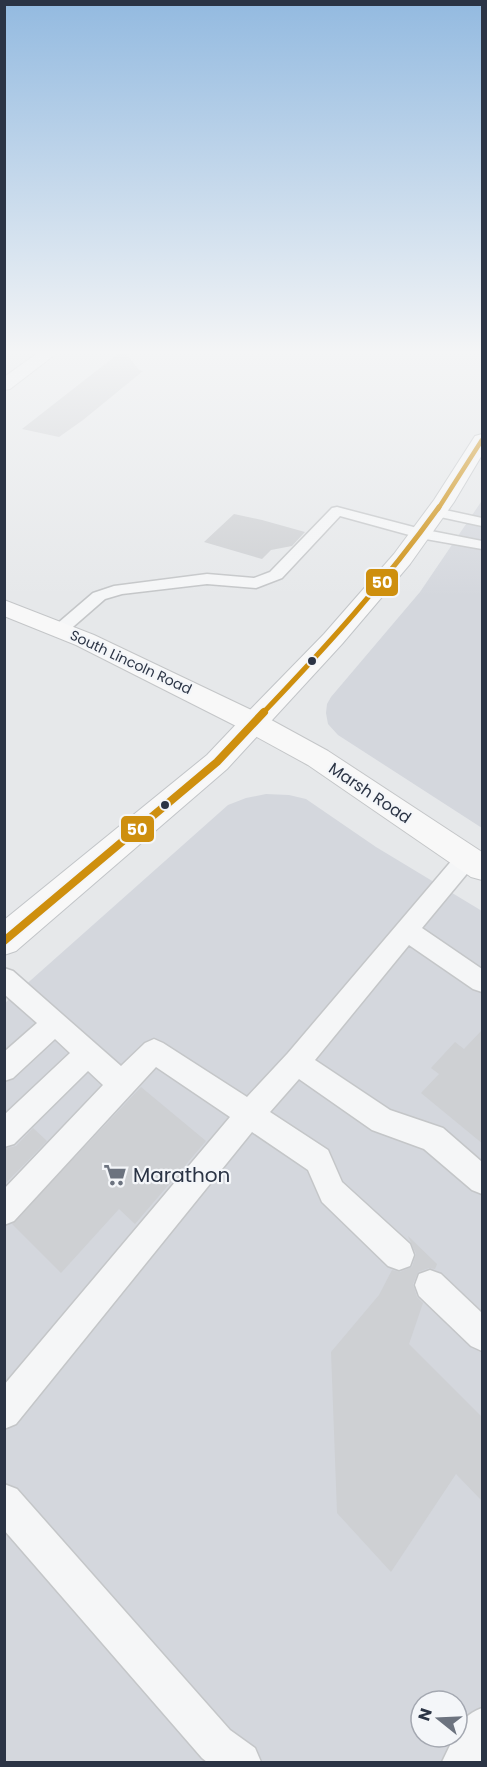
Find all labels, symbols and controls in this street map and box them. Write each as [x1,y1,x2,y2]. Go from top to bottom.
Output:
line badge: 50 [365,568,399,597]
text: 50 [372,571,392,594]
street label: South Lincoln Road [67,625,195,699]
unlabelled marker [306,655,318,667]
street label: Marsh Road [324,757,416,829]
unlabelled marker [159,799,171,811]
line badge: 50 [120,815,155,843]
text: 50 [127,818,147,841]
place label: Marathon [133,1161,230,1189]
supermarket icon: Marathon [102,1162,128,1188]
north arrow [409,1689,469,1749]
text: N [412,1705,438,1724]

